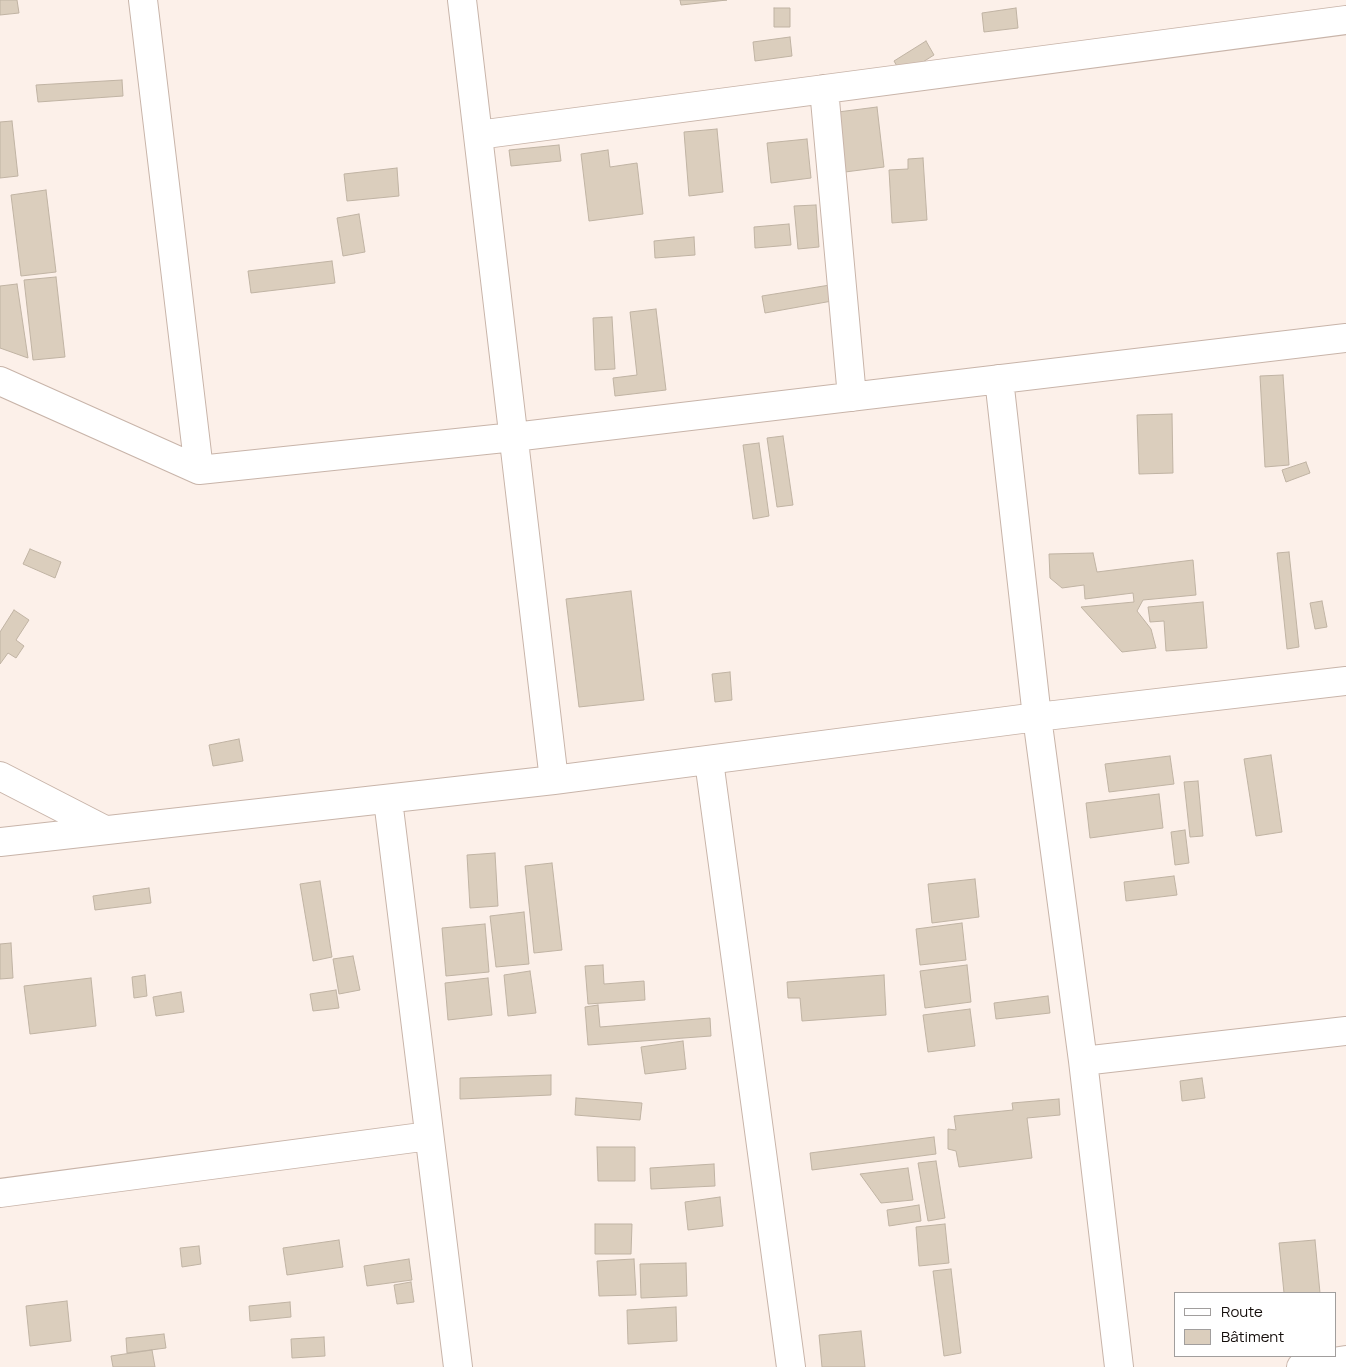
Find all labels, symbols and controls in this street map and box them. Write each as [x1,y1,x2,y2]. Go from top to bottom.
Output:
legend [1174,1292,1336,1357]
text: Route [1221,1301,1263,1322]
text: Bâtiment [1221,1326,1284,1347]

